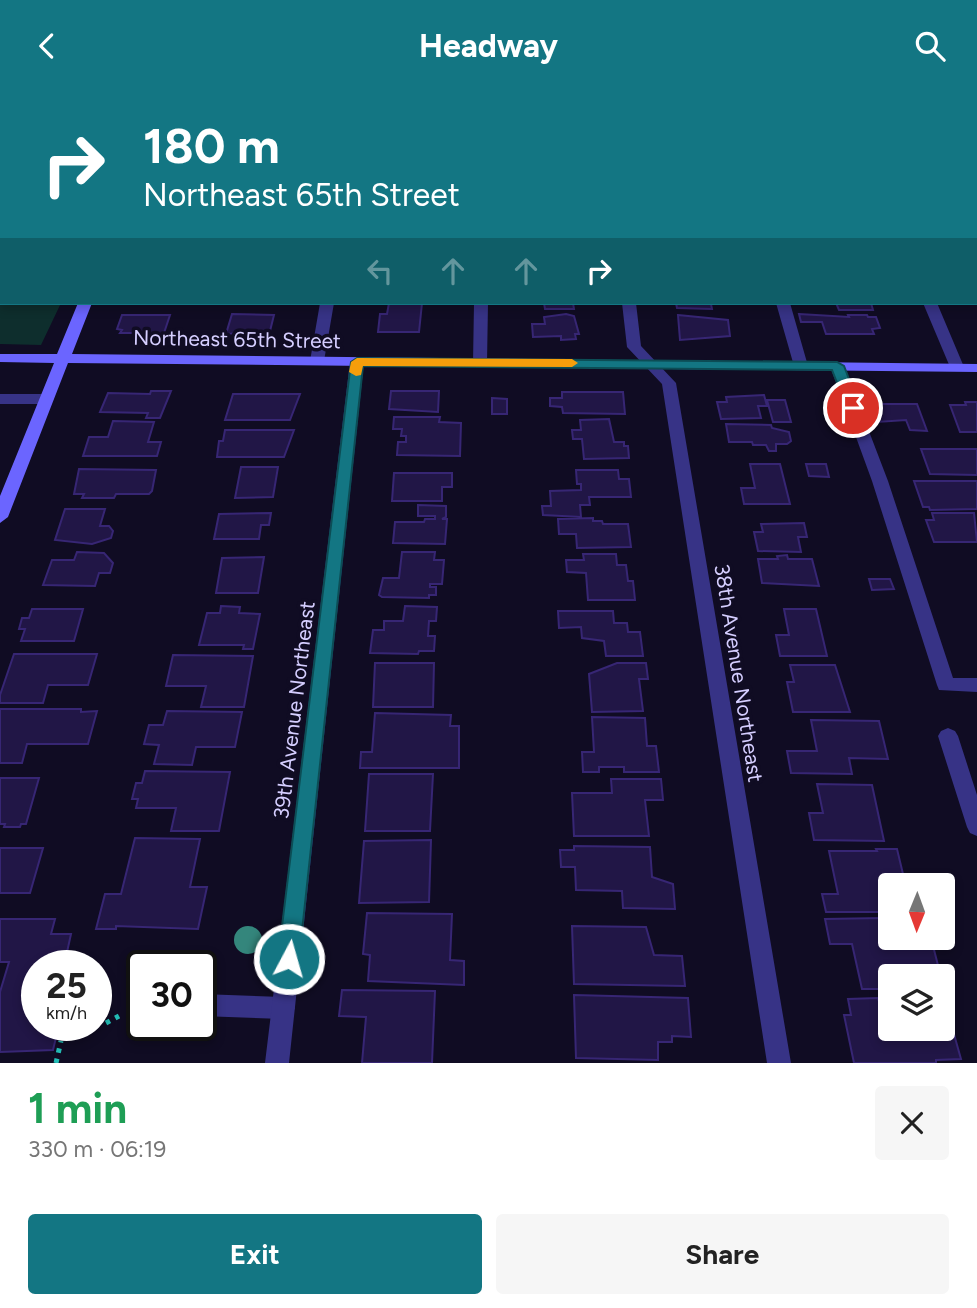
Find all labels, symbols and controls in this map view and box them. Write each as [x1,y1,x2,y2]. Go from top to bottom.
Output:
icon: back [28,27,66,65]
text: Headway [419,27,558,65]
icon: search [911,27,949,65]
text: 180 m [143,116,280,175]
icon: right [28,119,119,210]
text: Northeast 65th Street [143,176,460,214]
icon: left [361,252,399,290]
icon: ahead [434,252,472,290]
icon: ahead [507,252,545,290]
icon: right [580,252,618,290]
street label: Northeast 65th Street [133,325,341,353]
pin [823,378,883,438]
icon: arrive [834,389,872,427]
street label: 38th Avenue Northeast [709,562,769,784]
street label: 39th Avenue Northeast [268,600,320,820]
north arrow [878,873,956,950]
map controls [878,873,955,1041]
position arrow [252,922,326,996]
speed limit sign: 30 [126,950,217,1041]
button: layers [878,964,955,1041]
text: 25 [46,965,87,1007]
text: km/h [46,1002,87,1024]
text: 1 min [28,1083,127,1134]
button: close [875,1086,949,1160]
text: 330 m · 06:19 [28,1135,166,1163]
button: Exit [28,1214,482,1294]
button: Share [496,1214,949,1294]

